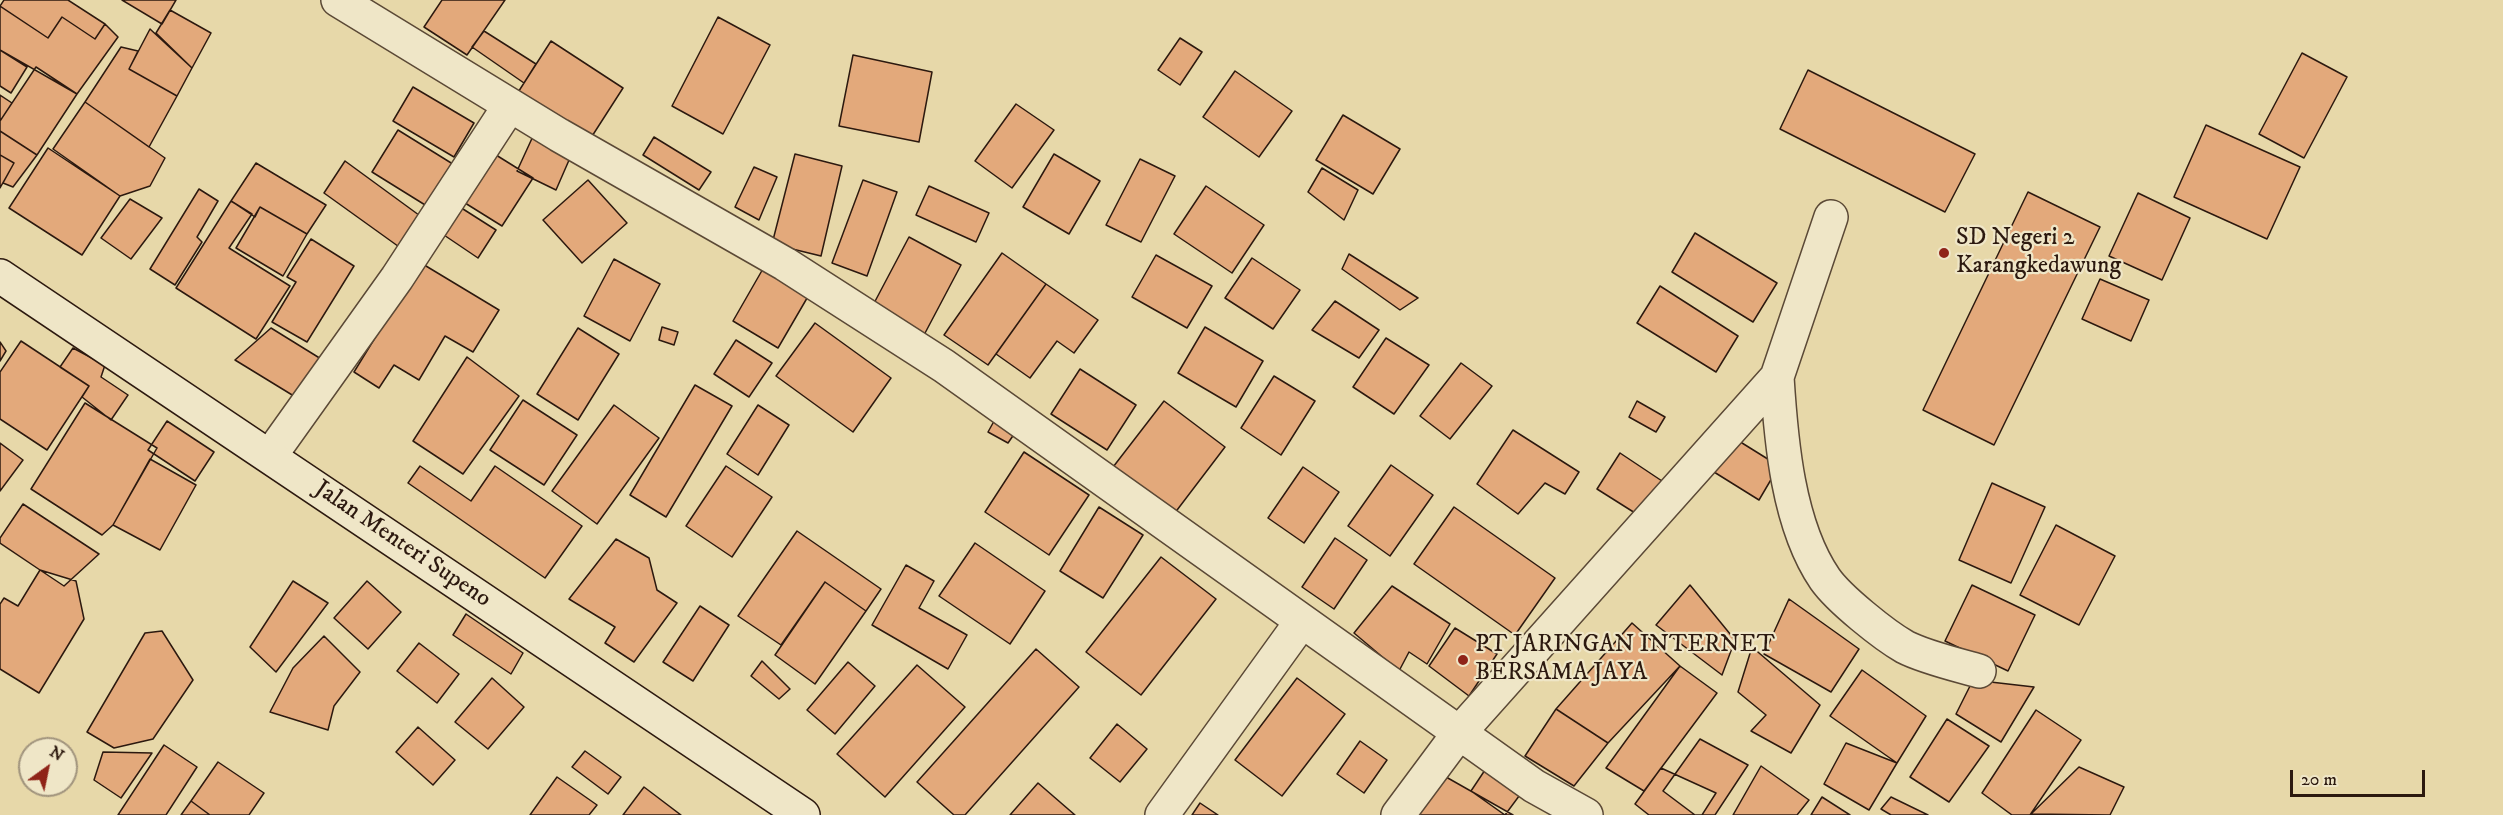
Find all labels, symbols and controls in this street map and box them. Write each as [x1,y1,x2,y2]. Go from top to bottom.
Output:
place label: SD Negeri 2 Karangkedawung [1956,225,2121,281]
marker: SD Negeri 2 Karangkedawung [1937,246,1951,260]
street label: Jalan Menteri Supeno [308,475,496,615]
place label: PT JARINGAN INTERNET BERSAMA JAYA [1475,632,1775,688]
marker: PT JARINGAN INTERNET BERSAMA JAYA [1456,653,1470,667]
north arrow [18,737,78,797]
text: N [46,742,68,766]
scale bar [2293,758,2428,796]
text: 20 m [2301,769,2337,791]

